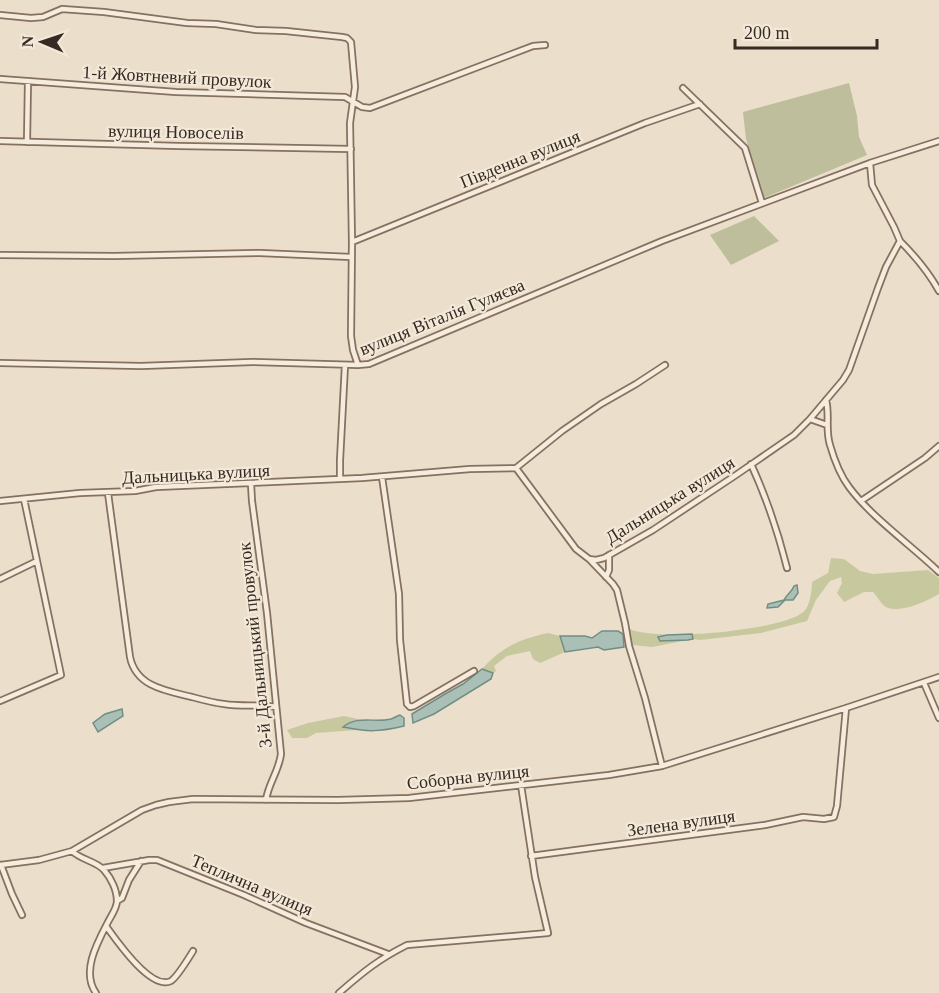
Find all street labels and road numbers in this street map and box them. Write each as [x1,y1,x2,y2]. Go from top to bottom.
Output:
street label: 1-й Жовтневий провулок [82,62,272,92]
street label: вулиця Новоселів [108,121,244,143]
street label: Південна вулиця [457,126,583,192]
street label: вулиця Віталія Гуляєва [357,275,527,359]
street label: Дальницька вулиця [602,452,738,548]
street label: Дальницька вулиця [121,460,271,488]
street label: 3-й Дальницький провулок [234,541,276,749]
street label: Соборна вулиця [406,761,530,793]
street label: Зелена вулиця [626,806,736,840]
street label: Теплична вулиця [188,850,316,920]

